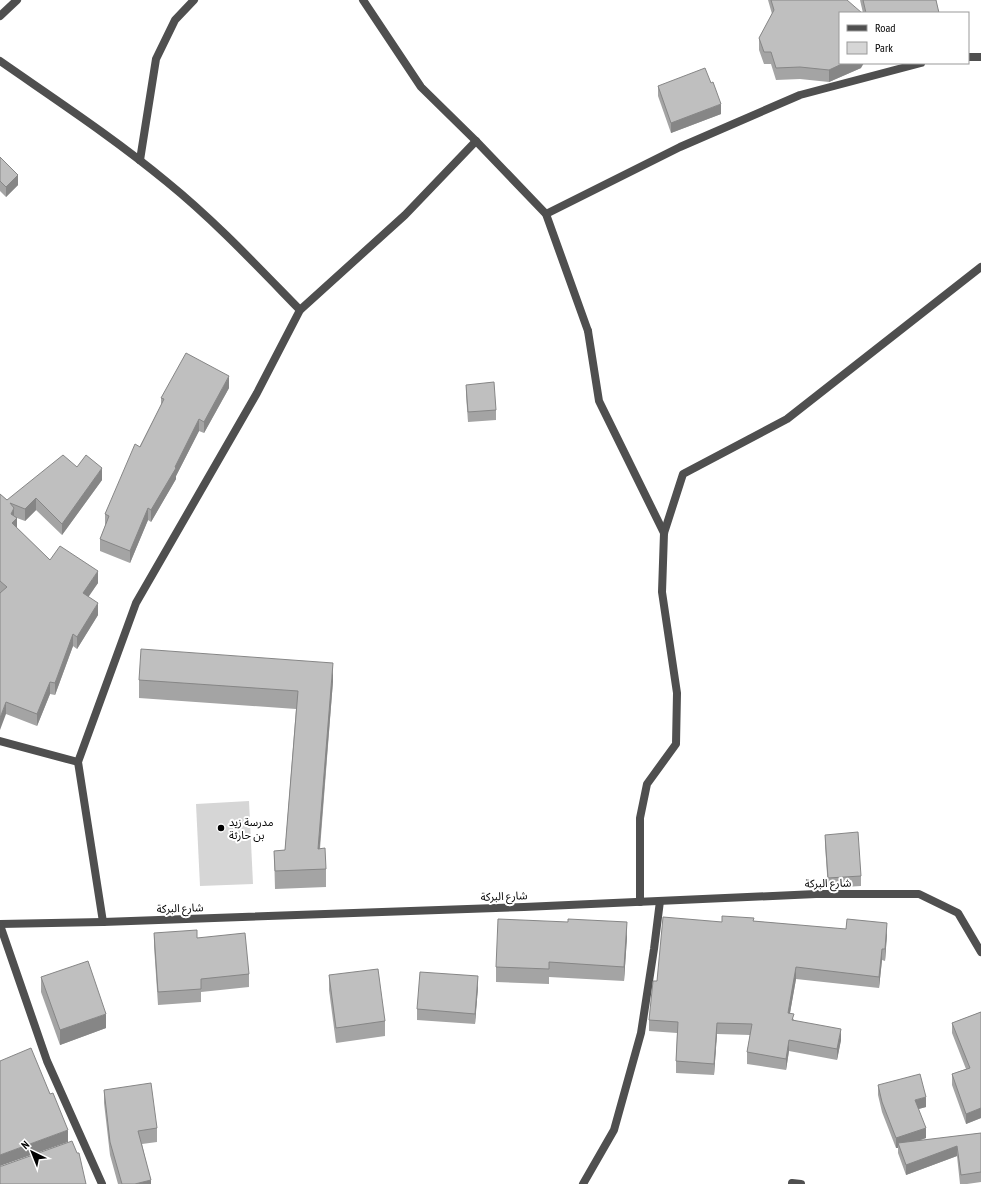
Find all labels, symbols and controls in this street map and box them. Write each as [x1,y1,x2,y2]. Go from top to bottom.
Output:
legend [839,12,969,64]
text: Road [875,20,895,35]
text: Park [875,40,893,55]
place label: مدرسة زيد بن حارثة [229,815,274,842]
marker: مدرسة زيد بن حارثة [216,823,226,833]
street label: شارع البركة [804,876,852,891]
street label: شارع البركة [480,888,528,905]
street label: شارع البركة [156,900,204,917]
north arrow [12,1132,52,1172]
text: N [18,1138,32,1152]

